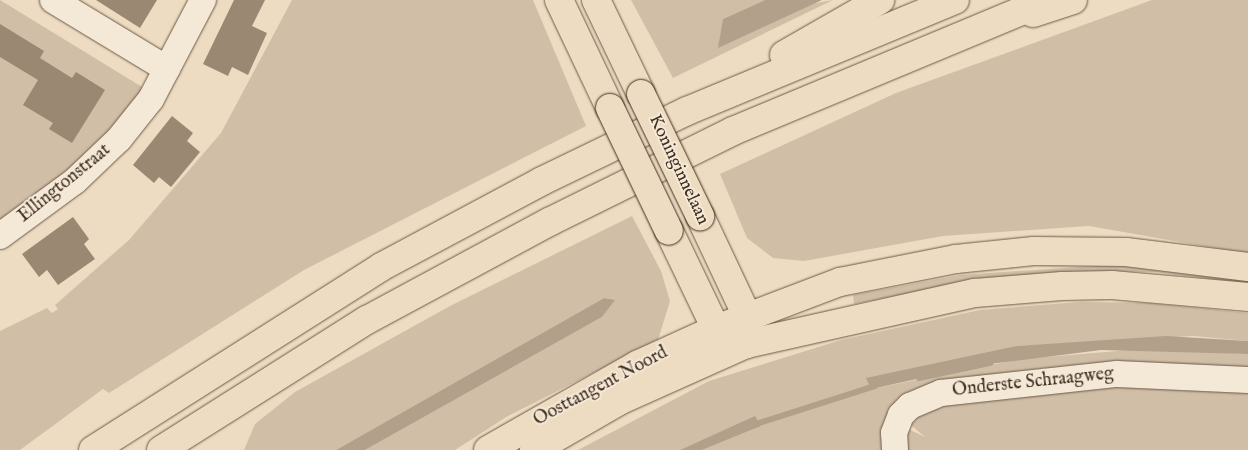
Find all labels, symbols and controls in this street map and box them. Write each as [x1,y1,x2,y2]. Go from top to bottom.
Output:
street label: Koninginnelaan [643,112,713,228]
street label: Ellingtonstraat [14,140,116,228]
street label: Oosttangent Noord [530,342,672,432]
street label: Onderste Schraagweg [951,364,1115,402]

